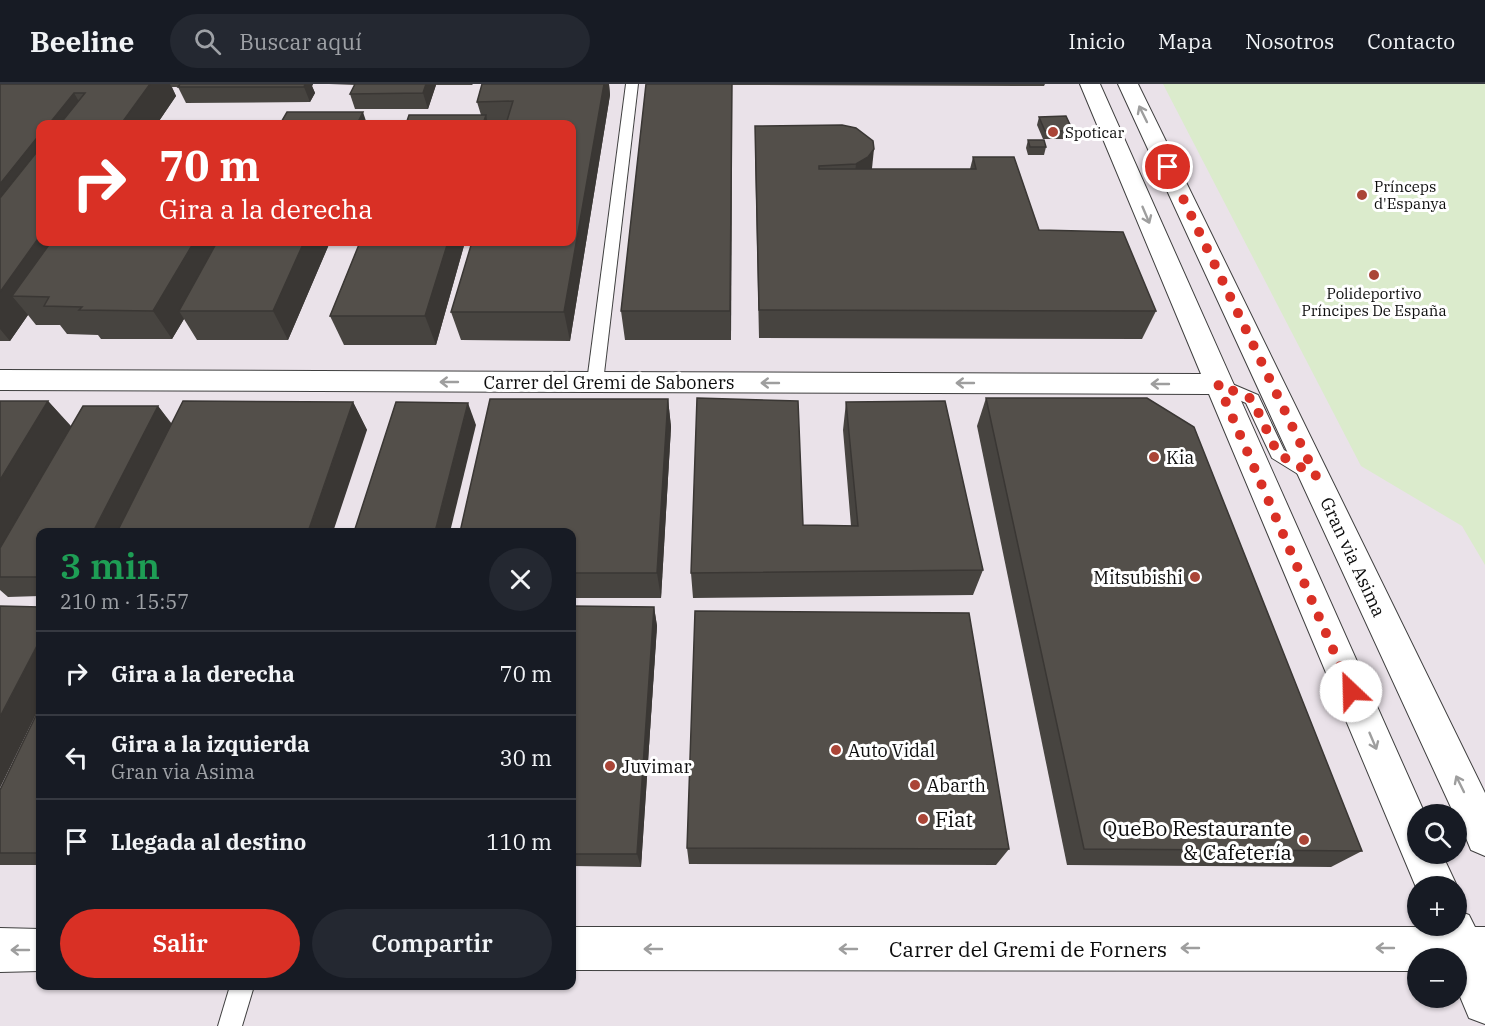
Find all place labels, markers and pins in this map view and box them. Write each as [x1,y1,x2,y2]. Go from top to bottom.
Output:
place label: Spoticar [1065,123,1124,142]
marker: Spoticar [1046,125,1060,139]
pin [1142,141,1193,192]
place label: Prínceps d'Espanya [1374,177,1447,213]
marker: Prínceps d'Espanya [1355,188,1369,202]
marker: Polideportivo Príncipes De España [1367,268,1381,282]
place label: Polideportivo Príncipes De España [1301,284,1447,320]
place label: Kia [1166,446,1194,469]
marker: Kia [1147,450,1161,464]
place label: Mitsubishi [1093,566,1183,589]
marker: Mitsubishi [1188,570,1202,584]
place label: Auto Vidal [848,739,935,762]
marker: Auto Vidal [829,743,843,757]
place label: Juvimar [622,755,692,778]
marker: Juvimar [603,759,617,773]
place label: Abarth [927,774,986,797]
marker: Abarth [908,778,922,792]
place label: Fiat [935,805,973,833]
marker: Fiat [916,812,930,826]
place label: QueBo Restaurante & Cafetería [1102,814,1292,866]
marker: QueBo Restaurante & Cafetería [1297,833,1311,847]

